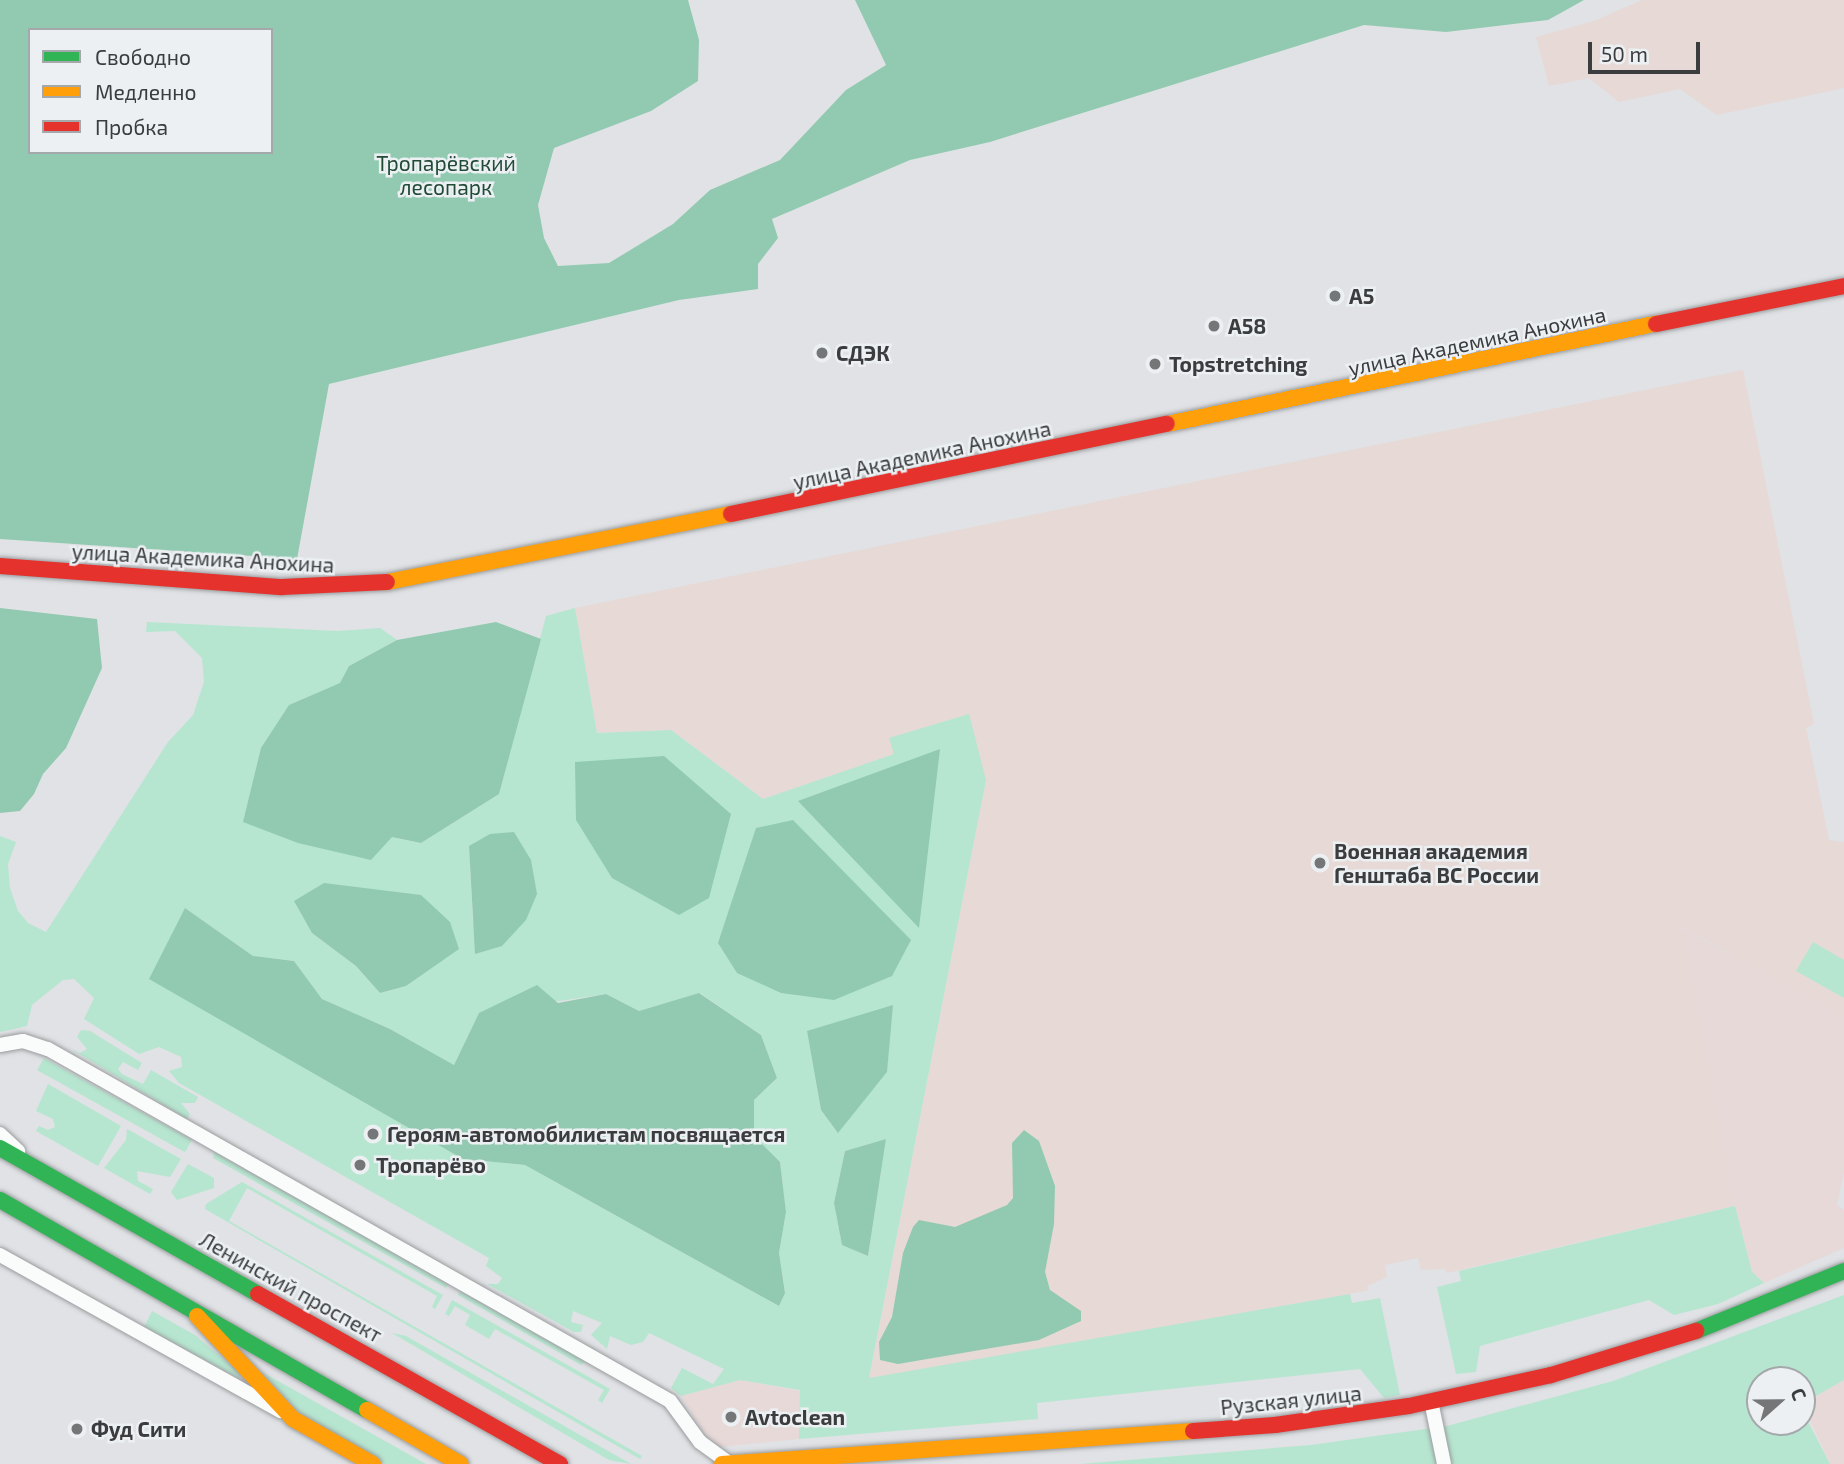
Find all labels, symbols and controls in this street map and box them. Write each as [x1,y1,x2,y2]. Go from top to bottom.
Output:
legend [28,28,273,154]
scale bar [1592,28,1704,72]
text: 50 m [1601,41,1648,66]
text: Свободно [95,44,191,69]
text: Медленно [95,79,197,104]
text: Пробка [95,114,168,139]
park label: Тропарёвский лесопарк [376,150,516,200]
place label: А5 [1349,283,1374,309]
marker: А5 [1327,288,1343,304]
street label: улица Академика Анохина [1346,301,1608,381]
place label: А58 [1228,313,1266,339]
marker: А58 [1206,318,1222,334]
place label: СДЭК [836,340,890,366]
marker: СДЭК [814,345,830,361]
place label: Topstretching [1169,351,1307,377]
marker: Topstretching [1147,356,1163,372]
street label: улица Академика Анохина [791,415,1053,495]
street label: улица Академика Анохина [71,539,335,577]
place label: Военная академия Генштаба ВС России [1334,838,1539,888]
marker: Военная академия Генштаба ВС России [1312,855,1328,871]
place label: Героям-автомобилистам посвящается [387,1121,785,1147]
marker: Героям-автомобилистам посвящается [365,1126,381,1142]
place label: Тропарёво [376,1152,486,1178]
marker: Тропарёво [350,1155,370,1175]
street label: Ленинский проспект [196,1226,386,1348]
north arrow [1746,1366,1816,1436]
street label: Рузская улица [1219,1380,1363,1420]
text: С [1786,1385,1812,1403]
place label: Avtoclean [745,1404,845,1430]
marker: Avtoclean [723,1409,739,1425]
place label: Фуд Сити [91,1416,186,1442]
marker: Фуд Сити [69,1421,85,1437]

